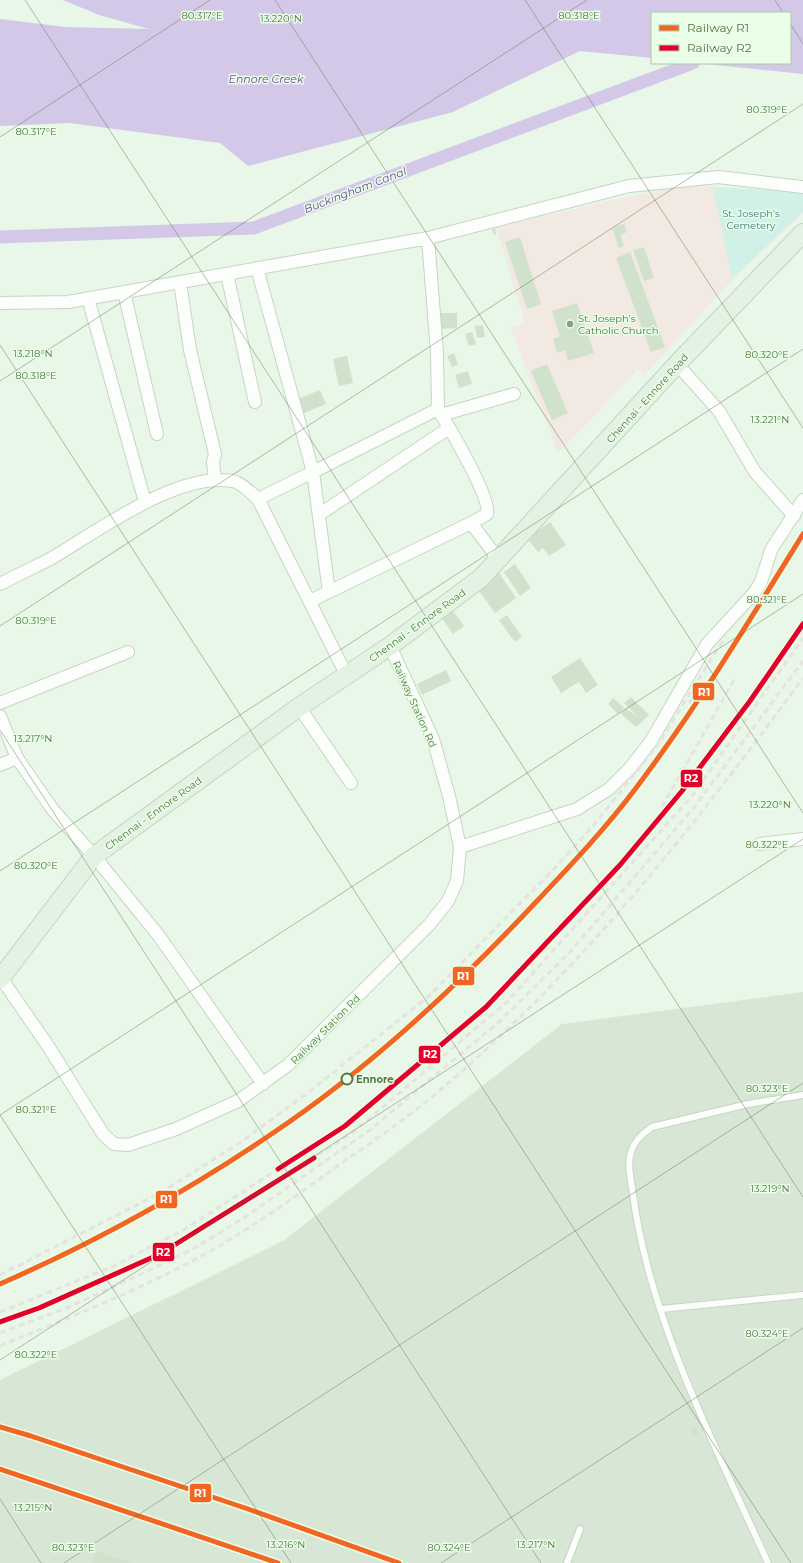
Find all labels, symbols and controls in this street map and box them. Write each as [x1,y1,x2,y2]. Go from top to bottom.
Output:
text: 80.317°E [181,9,223,22]
text: 80.318°E [558,9,600,22]
text: 13.220°N [260,12,302,25]
legend [651,12,791,64]
text: Railway R1 [687,20,749,35]
text: Railway R2 [687,40,752,55]
water label: Ennore Creek [229,72,304,86]
text: 80.319°E [746,103,788,116]
text: 80.317°E [15,125,57,138]
water label: Buckingham Canal [302,164,408,216]
park label: St. Joseph's Cemetery [722,207,780,232]
place label: St. Joseph's Catholic Church [578,312,658,337]
marker: St. Joseph's Catholic Church [565,319,575,329]
text: 13.218°N [13,347,53,360]
text: 80.320°E [745,348,789,361]
street label: Chennai - Ennore Road [604,351,691,446]
text: 80.318°E [15,369,57,382]
text: 13.221°N [751,413,789,426]
street label: Chennai - Ennore Road [366,586,468,665]
text: 80.321°E [747,593,788,606]
text: 80.319°E [15,614,57,627]
street label: Railway Station Rd [390,659,439,749]
line badge: R1 [692,682,715,701]
text: R1 [698,685,710,699]
text: 13.217°N [13,732,53,745]
line badge: R2 [680,769,703,788]
text: R2 [684,771,699,785]
street label: Chennai - Ennore Road [102,774,204,853]
text: 13.220°N [749,798,791,811]
text: 80.322°E [746,838,789,851]
text: 80.320°E [14,859,58,872]
line badge: R1 [452,966,475,986]
text: R1 [457,969,469,983]
street label: Railway Station Rd [288,992,363,1067]
line badge: R2 [418,1045,441,1064]
text: R2 [423,1047,438,1061]
marker: Ennore [340,1072,354,1086]
place label: Ennore [356,1073,394,1086]
text: 80.323°E [746,1082,789,1095]
text: 80.321°E [16,1103,57,1116]
text: 13.219°N [750,1182,790,1195]
line badge: R1 [155,1190,178,1209]
text: R1 [160,1192,172,1206]
line badge: R2 [152,1242,175,1262]
text: R2 [156,1245,171,1259]
text: 80.324°E [745,1327,789,1340]
text: 80.322°E [15,1348,58,1361]
line badge: R1 [189,1483,212,1503]
text: R1 [194,1486,206,1500]
text: 13.215°N [14,1501,52,1514]
text: 13.216°N [267,1538,305,1551]
text: 13.217°N [516,1538,556,1551]
text: 80.323°E [52,1541,95,1554]
text: 80.324°E [427,1541,471,1554]

